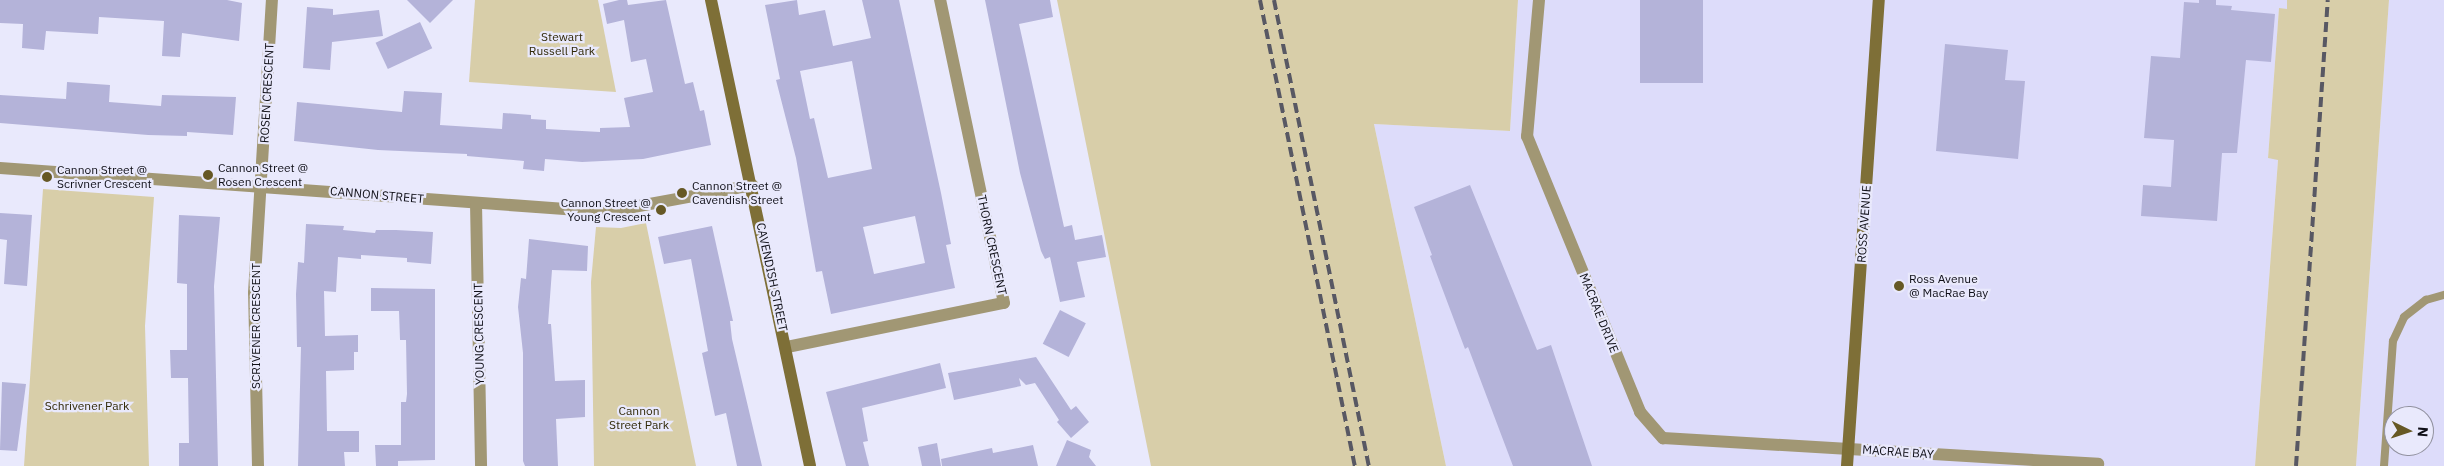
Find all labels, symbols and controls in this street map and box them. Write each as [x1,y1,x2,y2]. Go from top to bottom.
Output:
park label: Stewart Russell Park [529,30,595,58]
street label: ROSEN CRESCENT [257,43,277,143]
place label: Cannon Street @ Rosen Crescent [218,161,308,189]
place label: Cannon Street @ Scrivner Crescent [57,163,152,191]
marker: Cannon Street @ Rosen Crescent [202,169,214,181]
marker: Cannon Street @ Scrivner Crescent [41,171,53,183]
place label: Cannon Street @ Cavendish Street [692,179,783,207]
street label: CANNON STREET [329,184,425,206]
street label: ROSS AVENUE [1854,185,1874,263]
marker: Cannon Street @ Cavendish Street [676,187,688,199]
street label: THORN CRESCENT [974,194,1010,296]
place label: Cannon Street @ Young Crescent [561,196,651,224]
marker: Cannon Street @ Young Crescent [655,204,667,216]
street label: CAVENDISH STREET [753,221,791,333]
street label: SCRIVENER CRESCENT [249,263,263,389]
street label: MACRAE DRIVE [1576,271,1622,355]
place label: Ross Avenue @ MacRae Bay [1909,272,1988,300]
marker: Ross Avenue @ MacRae Bay [1893,280,1905,292]
street label: YOUNG CRESCENT [471,283,487,385]
park label: Schrivener Park [45,399,129,413]
park label: Cannon Street Park [609,404,669,432]
north arrow [2384,406,2434,456]
text: N [2414,426,2432,438]
street label: MACRAE BAY [1862,442,1934,462]

